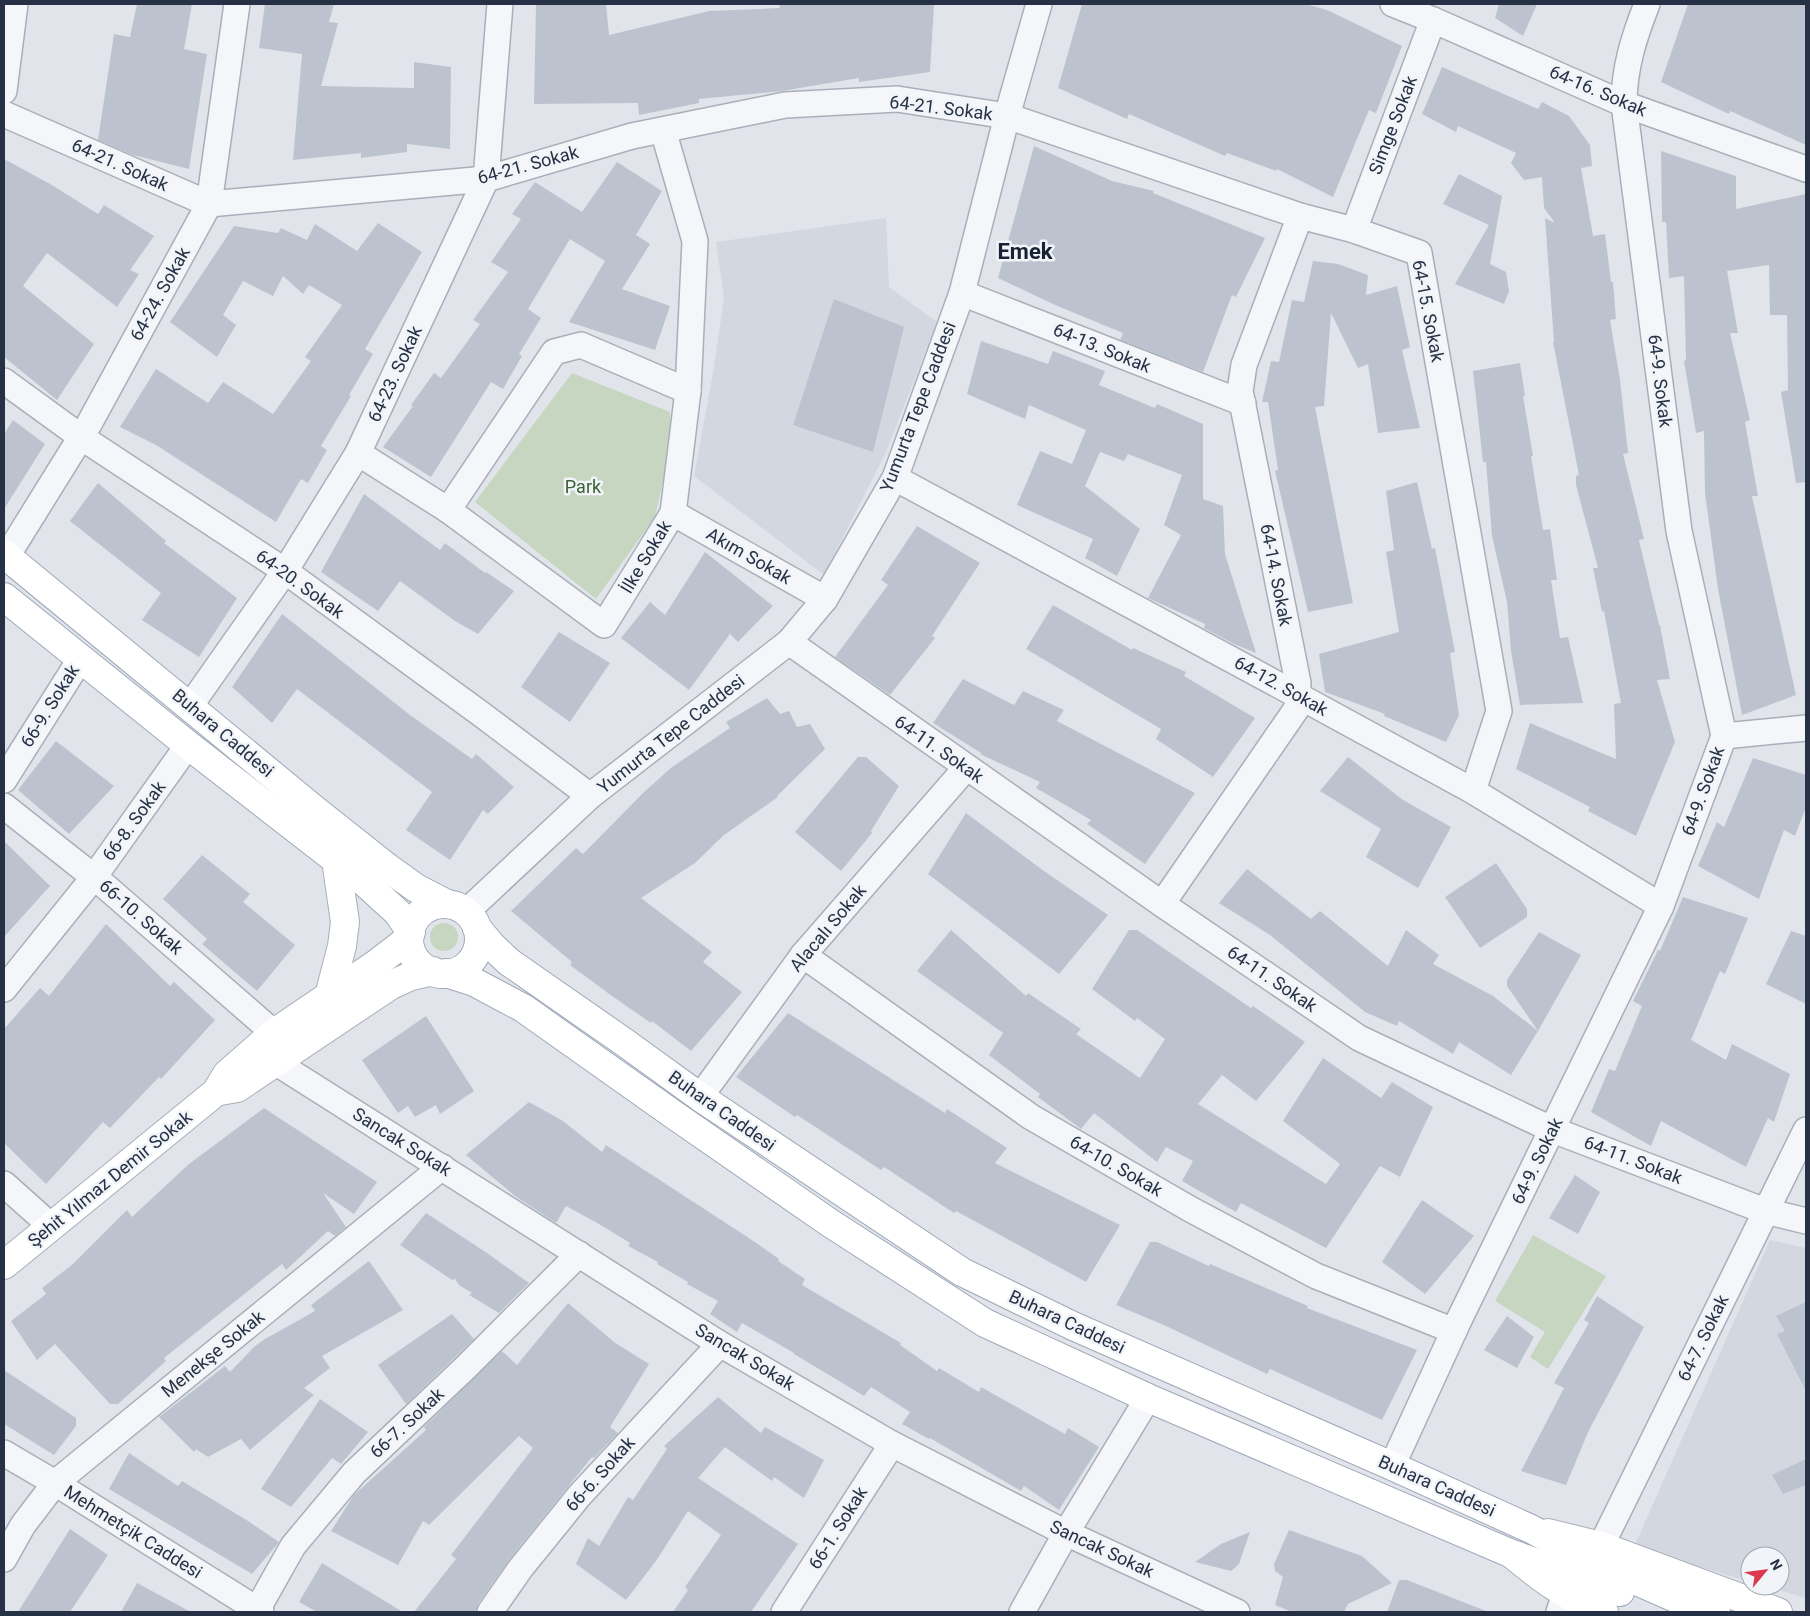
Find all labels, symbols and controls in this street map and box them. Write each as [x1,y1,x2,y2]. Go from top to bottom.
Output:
street label: 64-16. Sokak [1546,61,1651,121]
street label: Simge Sokak [1364,72,1421,177]
street label: 64-21. Sokak [888,91,995,124]
street label: 64-21. Sokak [69,134,173,196]
street label: 64-21. Sokak [475,141,581,188]
district label: Emek [997,239,1053,264]
street label: 64-24. Sokak [125,243,194,344]
street label: 64-15. Sokak [1408,258,1449,365]
street label: 64-13. Sokak [1050,318,1155,377]
street label: Yumurta Tepe Caddesi [875,319,960,495]
street label: 64-23. Sokak [363,322,426,425]
street label: 64-9. Sokak [1644,333,1677,429]
park label: Park [565,476,602,497]
street label: İlke Sokak [616,516,676,597]
street label: 64-14. Sokak [1256,522,1297,629]
street label: Akım Sokak [703,523,796,589]
street label: 64-20. Sokak [252,545,349,623]
street label: 64-12. Sokak [1231,651,1332,720]
street label: 66-9. Sokak [16,660,84,751]
street label: Yumurta Tepe Caddesi [593,670,748,798]
street label: Buhara Caddesi [168,684,278,781]
street label: 64-11. Sokak [891,710,988,787]
street label: 64-9. Sokak [1677,742,1729,838]
street label: 66-8. Sokak [98,776,170,865]
street label: 66-10. Sokak [95,875,188,959]
street label: Alacalı Sokak [785,879,871,976]
street label: 64-11. Sokak [1223,941,1322,1017]
street label: Buhara Caddesi [665,1066,780,1155]
street label: Sancak Sokak [349,1103,456,1181]
street label: Şehit Yılmaz Demir Sokak [24,1106,196,1251]
street label: 64-9. Sokak [1507,1113,1567,1207]
street label: 64-10. Sokak [1066,1131,1167,1201]
street label: 64-11. Sokak [1581,1131,1686,1188]
street label: Buhara Caddesi [1006,1285,1129,1358]
street label: 64-7. Sokak [1673,1290,1733,1384]
street label: Menekşe Sokak [157,1305,269,1401]
street label: Sancak Sokak [692,1319,800,1395]
street label: 66-7. Sokak [365,1382,449,1462]
street label: 66-6. Sokak [561,1431,639,1515]
street label: Buhara Caddesi [1375,1450,1499,1521]
street label: Mehmetçik Caddesi [60,1481,206,1583]
street label: 66-1. Sokak [804,1482,872,1573]
street label: Sancak Sokak [1047,1515,1158,1582]
north arrow [1740,1546,1790,1596]
text: N [1767,1556,1786,1573]

